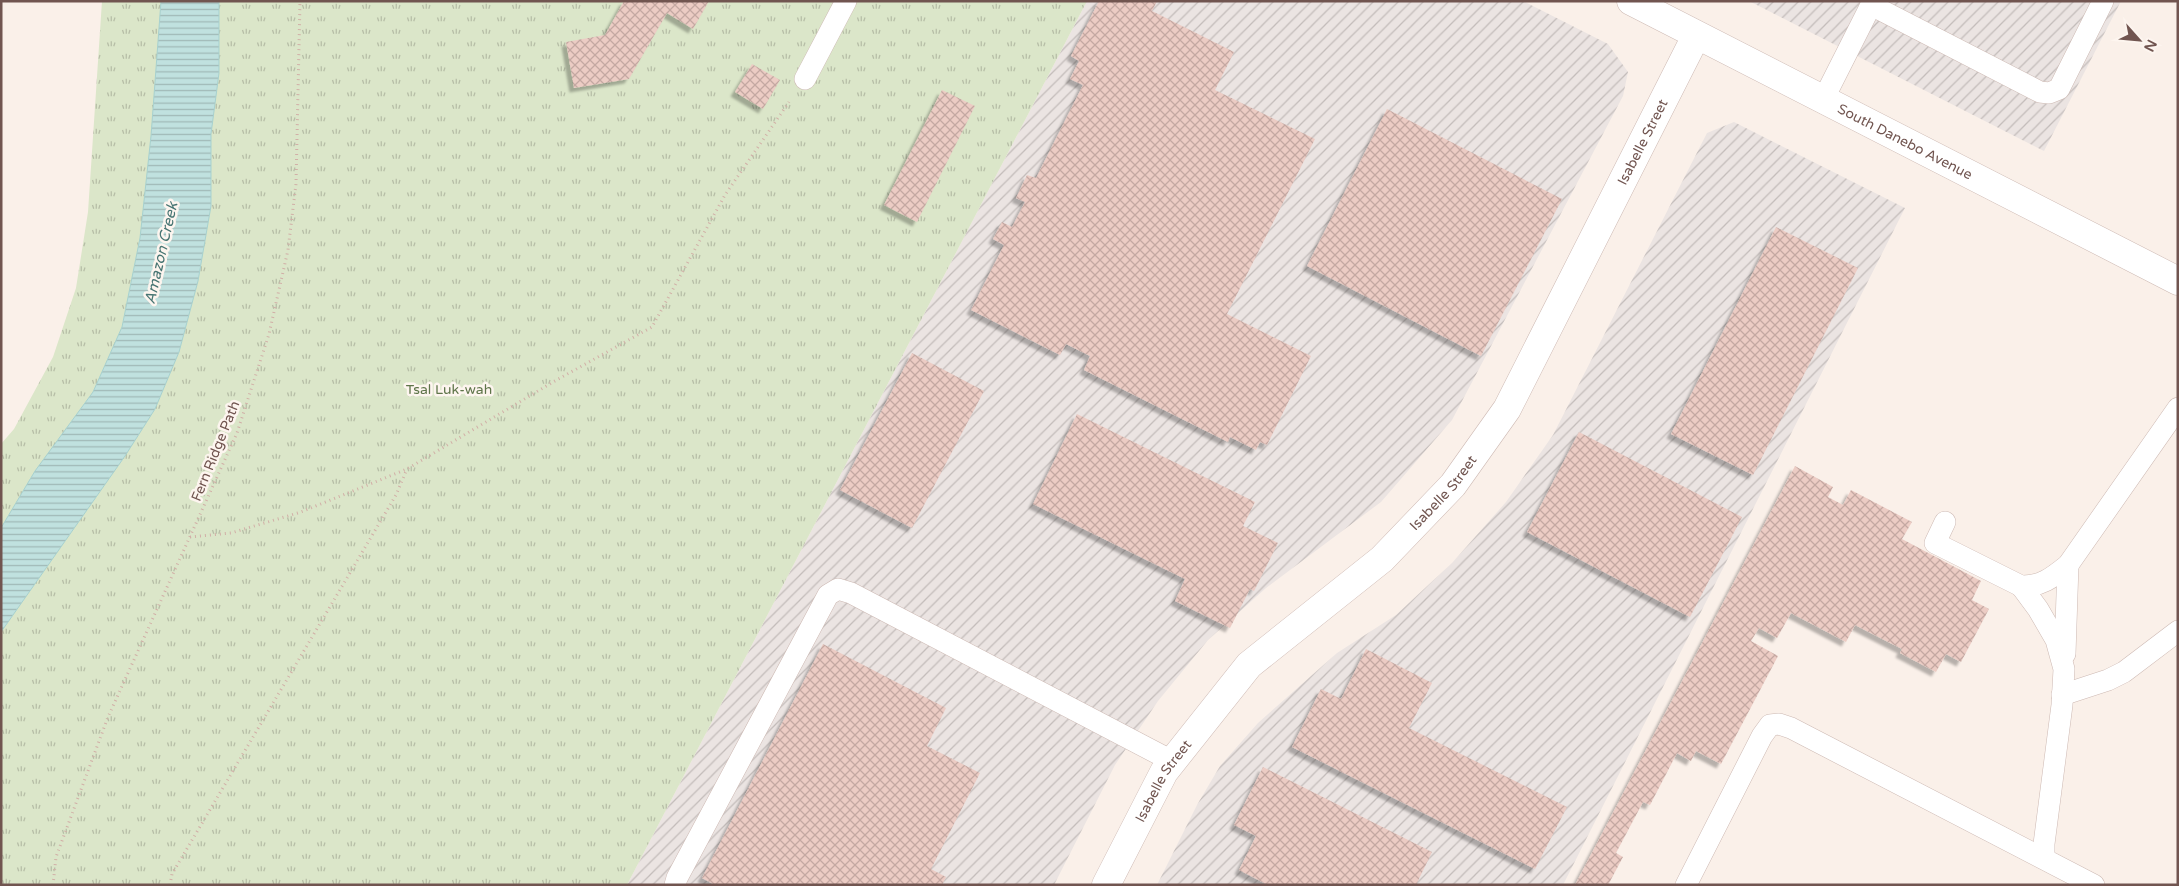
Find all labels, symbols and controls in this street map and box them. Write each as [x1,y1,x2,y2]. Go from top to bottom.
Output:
north arrow [2114,15,2164,65]
text: N [2140,37,2160,55]
street label: Isabelle Street [1614,96,1672,188]
street label: South Danebo Avenue [1835,100,1975,183]
water label: Amazon Creek [141,199,182,306]
park label: Tsal Luk-wah [406,381,492,398]
street label: Fern Ridge Path [188,399,243,504]
street label: Isabelle Street [1406,452,1481,534]
street label: Isabelle Street [1132,736,1196,825]

